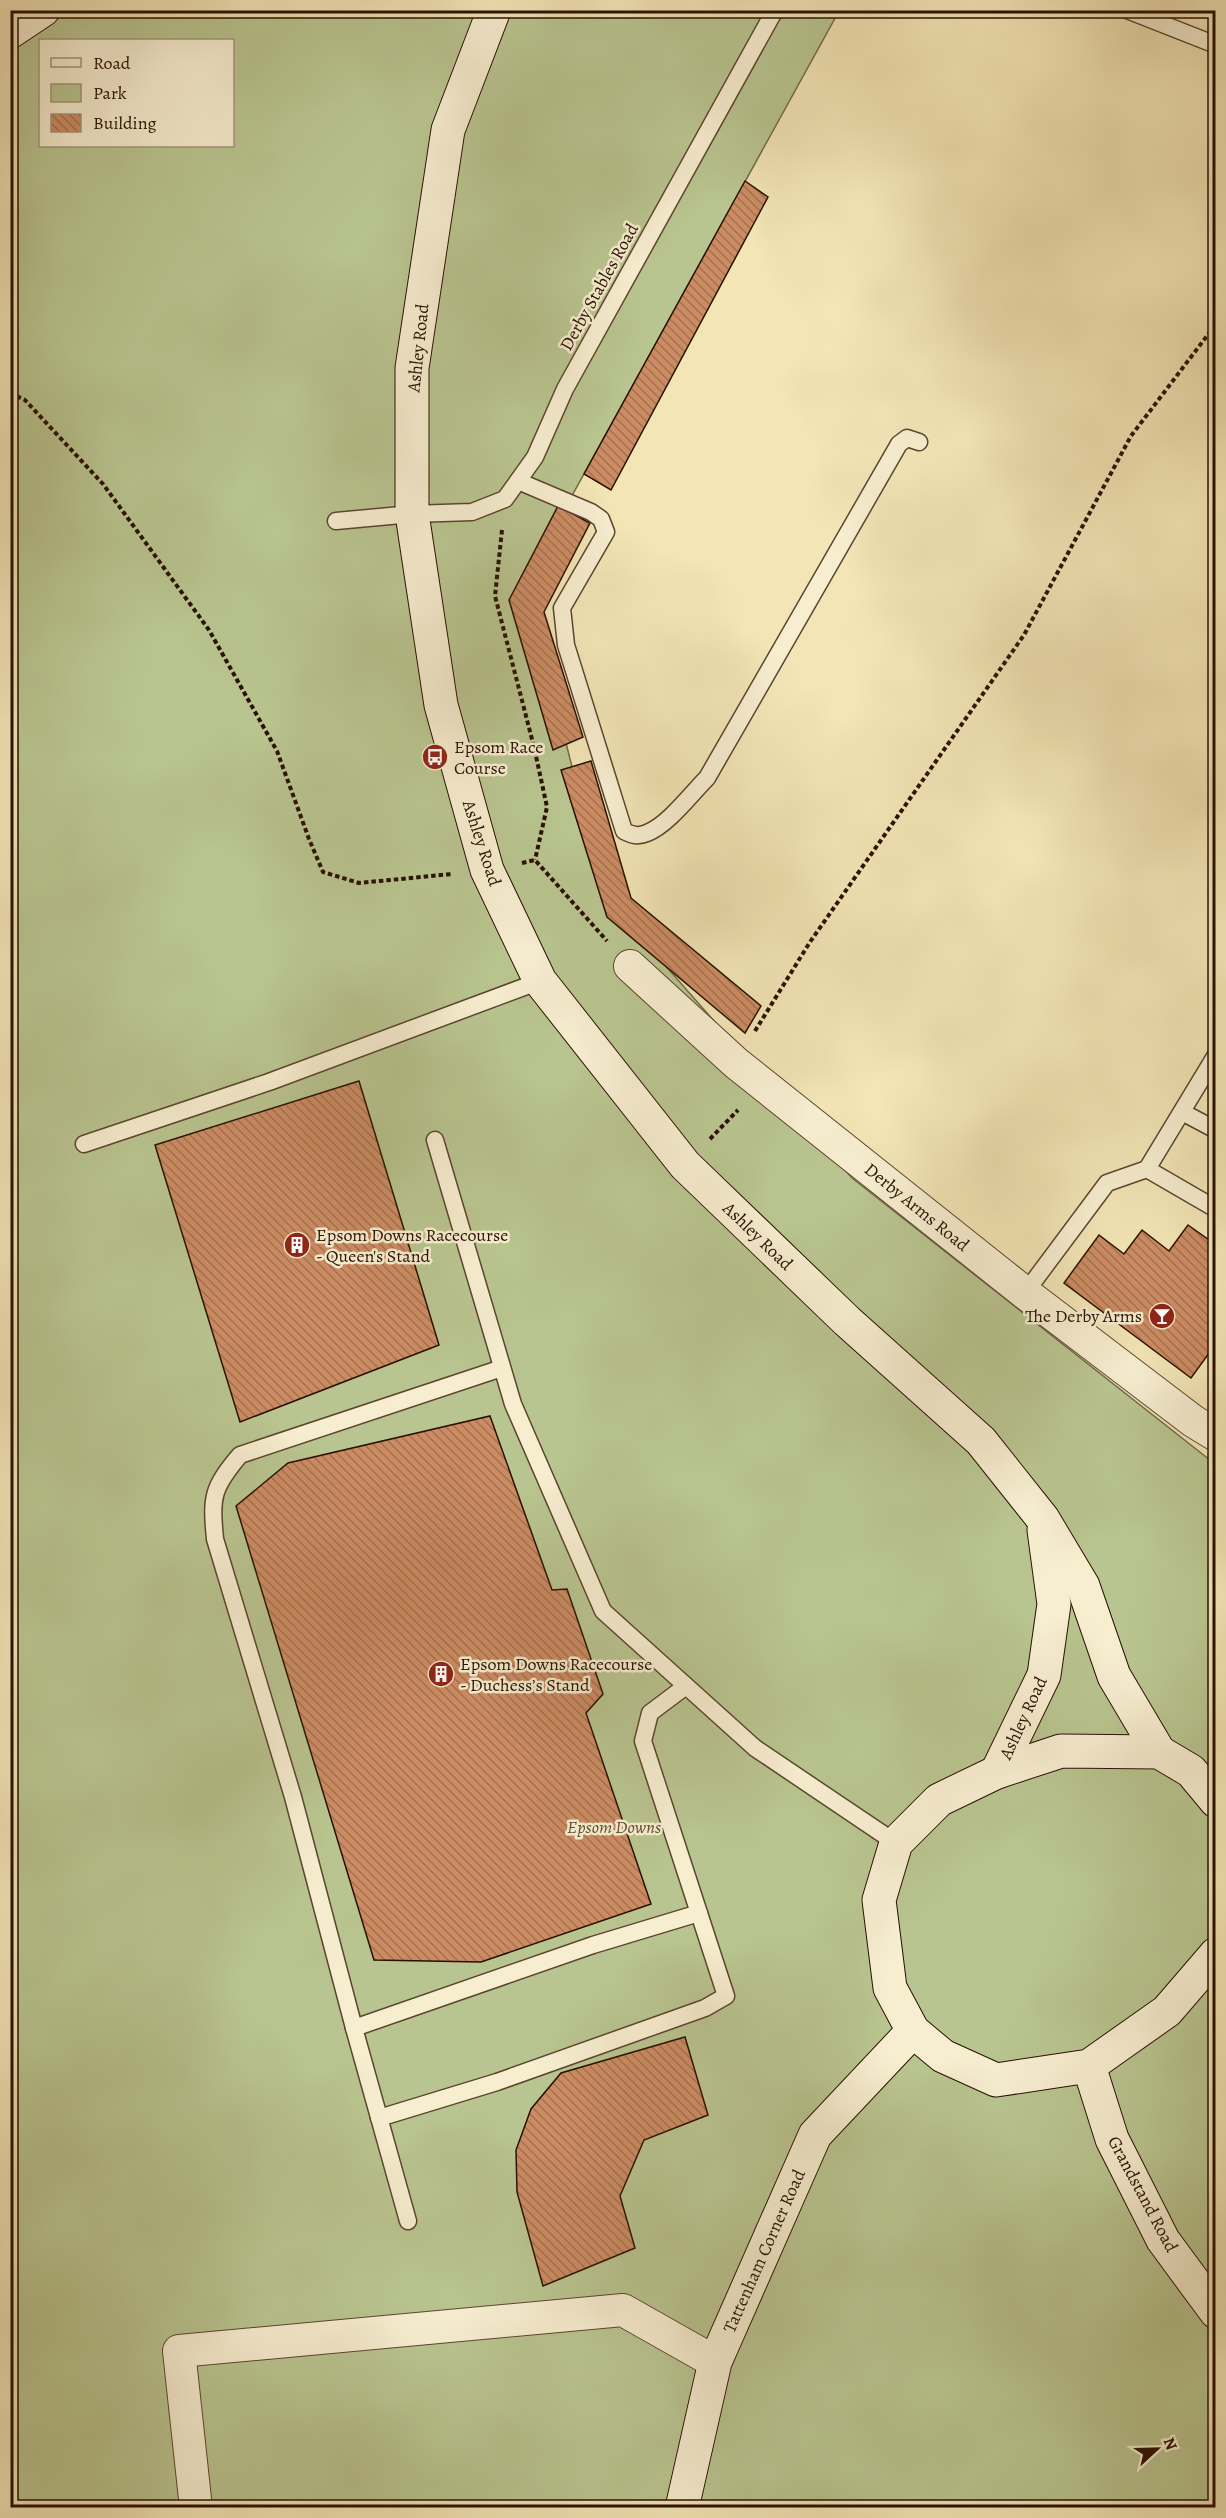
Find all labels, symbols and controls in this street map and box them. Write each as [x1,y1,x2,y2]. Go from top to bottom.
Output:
legend [39,39,234,147]
text: Road [93,51,131,75]
text: Park [93,81,127,105]
text: Building [93,111,157,135]
street label: Derby Stables Road [554,219,644,355]
street label: Ashley Road [401,302,435,394]
place label: Epsom Race Course [454,735,543,780]
bus stop icon: Epsom Race Course [420,742,450,772]
street label: Ashley Road [457,796,507,889]
street label: Derby Arms Road [860,1157,975,1257]
street label: Ashley Road [717,1196,799,1276]
place label: Epsom Downs Racecourse - Queen's Stand [316,1223,508,1268]
building icon: Epsom Downs Racecourse - Queen's Stand [282,1230,312,1260]
bar icon: The Derby Arms [1147,1301,1177,1331]
place label: The Derby Arms [1025,1304,1142,1328]
place label: Epsom Downs Racecourse - Duchess’s Stand [460,1652,652,1697]
building icon: Epsom Downs Racecourse - Duchess’s Stand [426,1659,456,1689]
street label: Ashley Road [993,1672,1053,1764]
park label: Epsom Downs [567,1815,661,1839]
street label: Grandstand Road [1102,2132,1184,2257]
street label: Tattenham Corner Road [717,2165,811,2336]
north arrow [1127,2419,1187,2479]
text: N [1158,2434,1182,2454]

